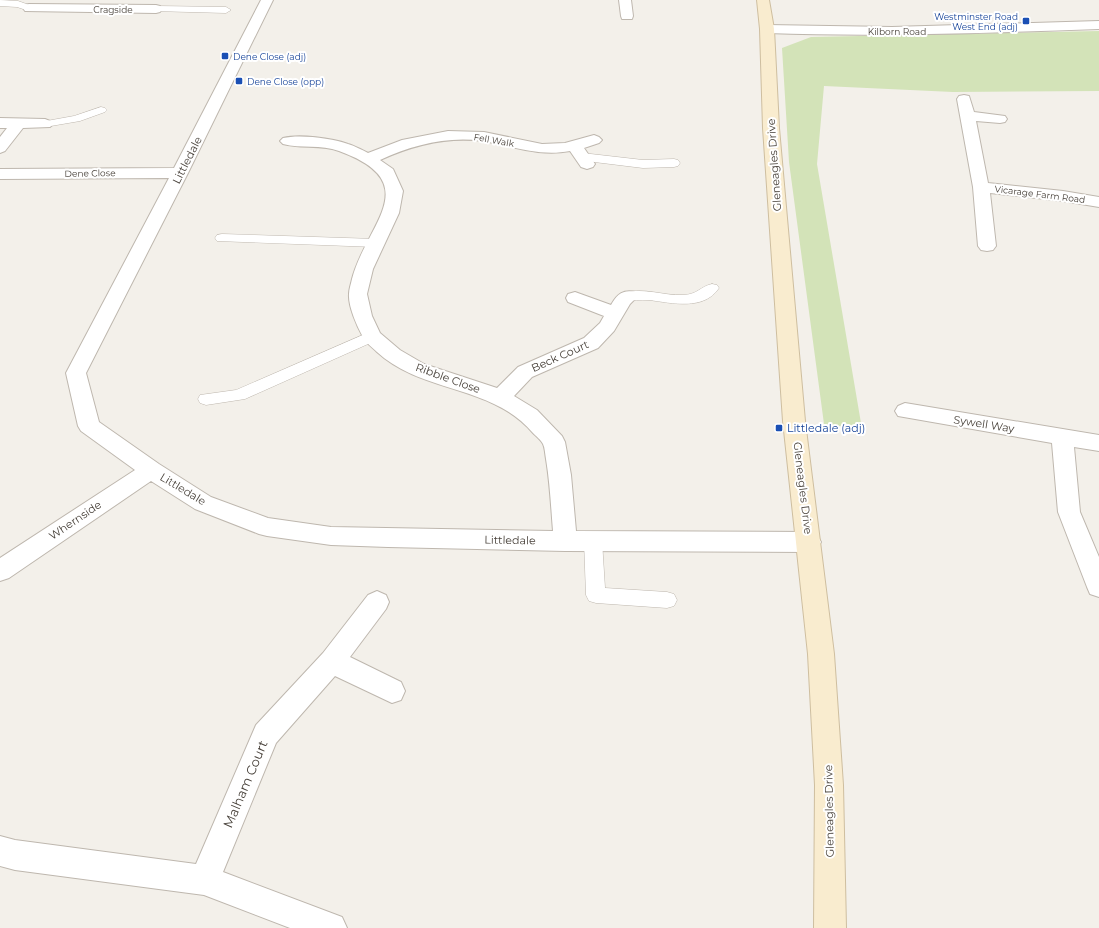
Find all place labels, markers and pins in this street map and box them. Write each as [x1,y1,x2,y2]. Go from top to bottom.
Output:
place label: Westminster Road West End (adj) [934,11,1018,32]
marker: Westminster Road West End (adj) [1021,16,1031,26]
marker: Dene Close (adj) [220,51,230,61]
place label: Dene Close (adj) [233,51,306,62]
marker: Dene Close (opp) [234,76,244,86]
place label: Dene Close (opp) [247,76,324,87]
place label: Littledale (adj) [787,421,865,435]
marker: Littledale (adj) [774,423,784,433]

